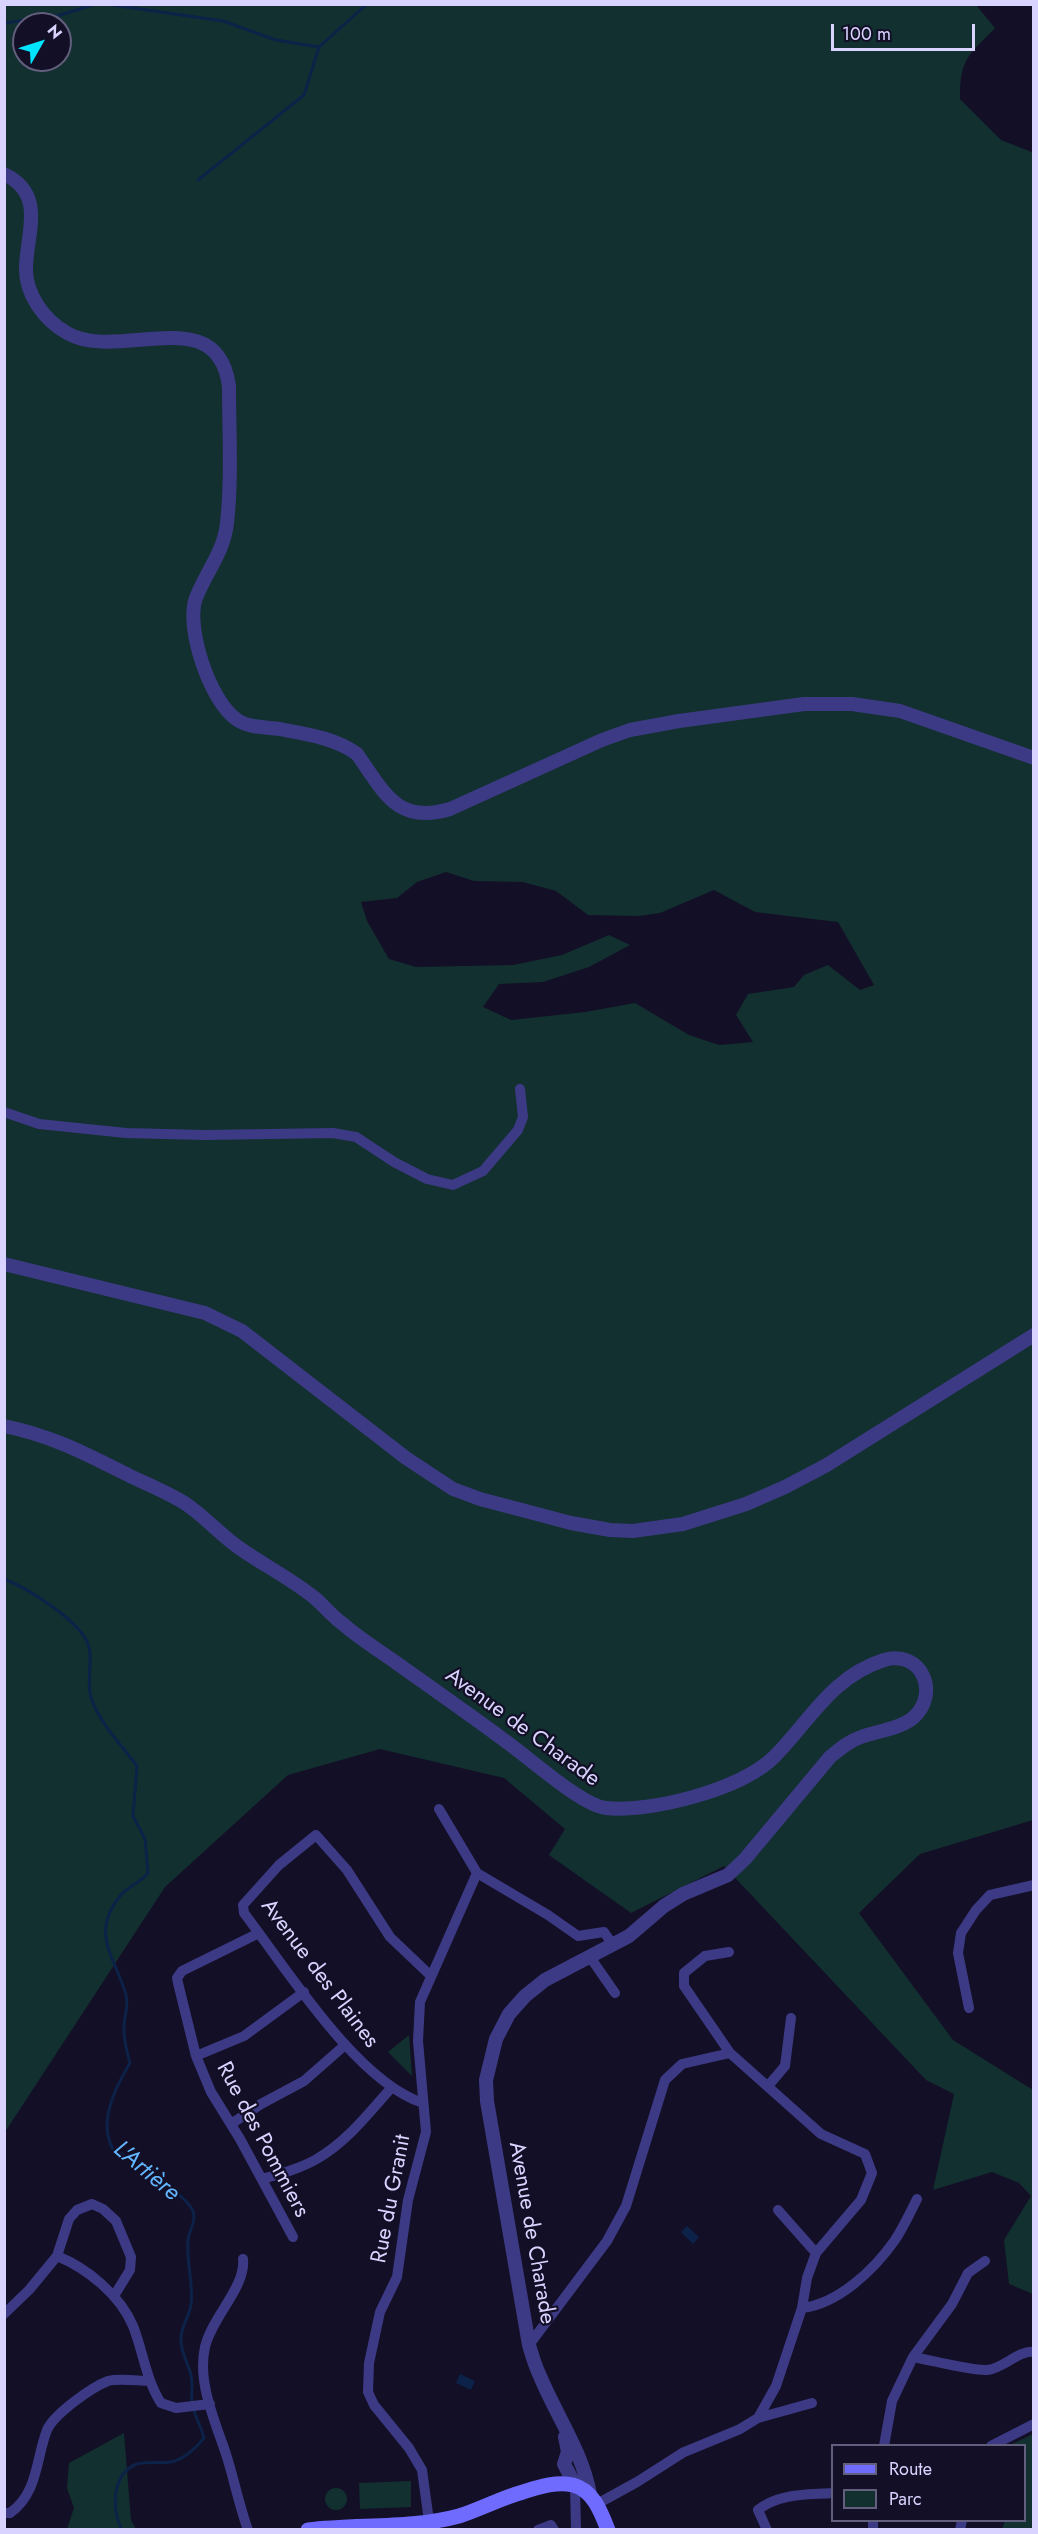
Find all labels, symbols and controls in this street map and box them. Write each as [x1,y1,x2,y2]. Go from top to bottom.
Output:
north arrow [12,12,72,72]
scale bar [834,12,978,50]
text: N [42,19,68,44]
text: 100 m [842,21,891,47]
street label: Avenue de Charade [439,1663,605,1793]
street label: Avenue des Plaines [254,1894,384,2054]
street label: Rue des Pommiers [210,2058,314,2222]
street label: Rue du Granit [367,2133,417,2265]
water label: L'Artière [107,2136,185,2208]
street label: Avenue de Charade [502,2140,560,2326]
legend [831,2444,1026,2522]
text: Route [889,2456,932,2482]
text: Parc [889,2486,922,2512]

